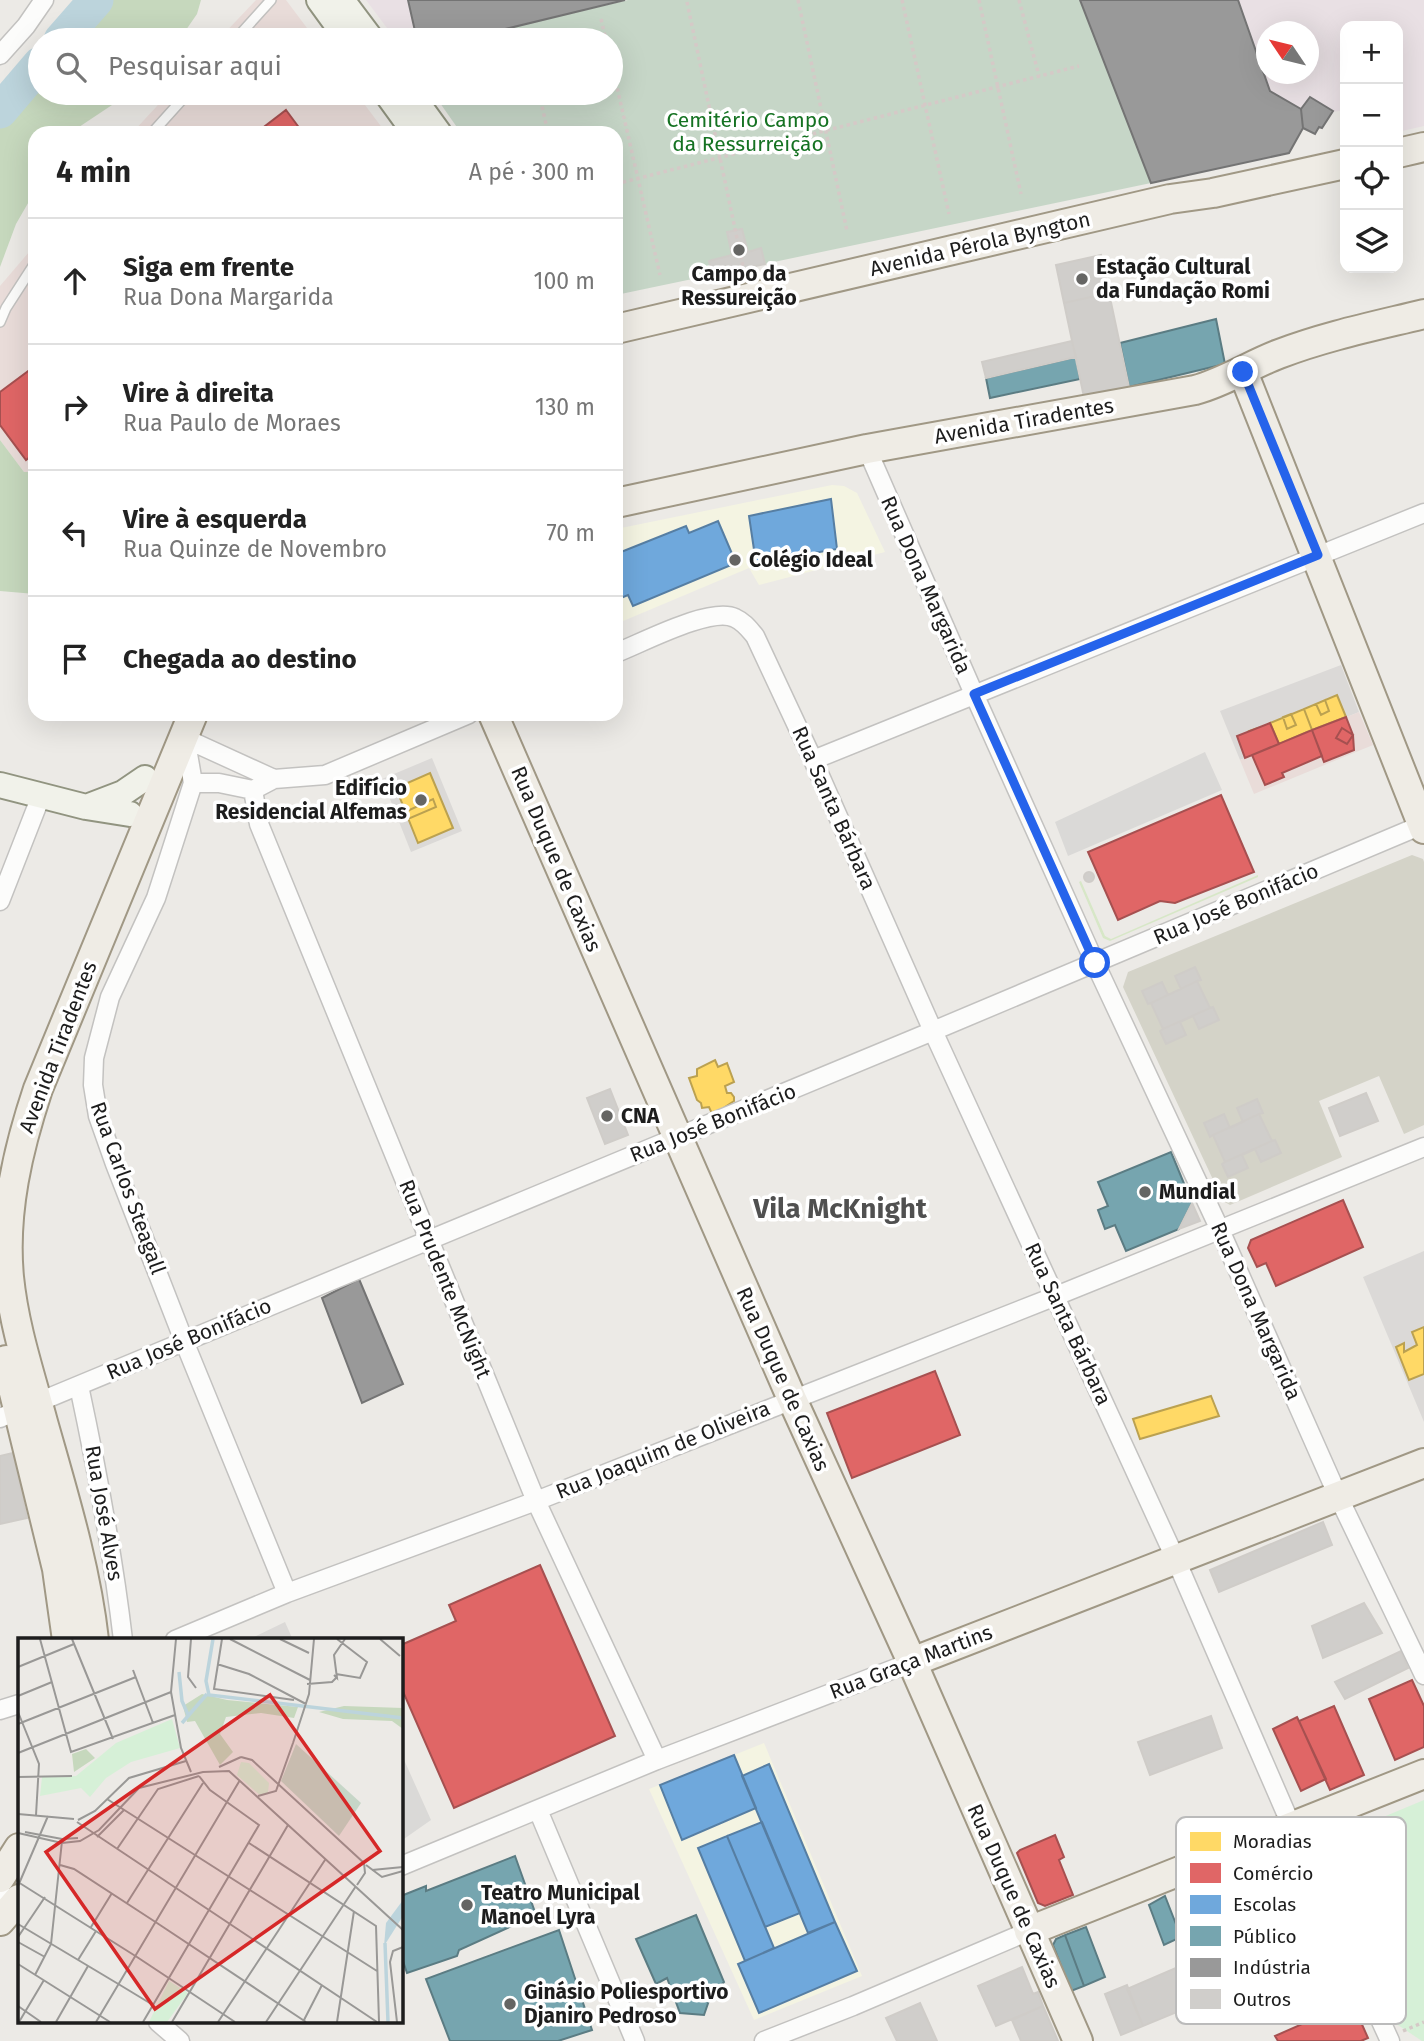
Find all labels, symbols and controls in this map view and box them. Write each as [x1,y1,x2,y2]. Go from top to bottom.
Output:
north arrow [1256,21,1319,84]
map controls [1340,21,1403,273]
button: + [1340,21,1403,84]
search box [28,28,623,105]
icon: search [52,48,90,86]
text: Pesquisar aqui [108,51,282,82]
button: − [1340,84,1403,147]
park label: Cemitério Campo da Ressurreição [667,107,829,157]
button: locate [1340,147,1403,210]
text: 4 min [56,154,131,190]
text: A pé · 300 m [469,158,595,186]
street label: Avenida Pérola Byngton [867,206,1093,282]
button: layers [1340,210,1403,273]
marker: Campo da Ressureição [731,242,747,258]
text: Siga em frente [123,252,294,283]
place label: Estação Cultural da Fundação Romi [1096,254,1270,304]
place label: Campo da Ressureição [681,261,797,311]
icon: ahead [56,262,94,300]
text: 100 m [534,267,595,295]
marker: Estação Cultural da Fundação Romi [1074,271,1090,287]
text: Rua Dona Margarida [123,283,334,311]
route end [1227,356,1258,387]
text: Vire à direita [123,378,274,409]
icon: right [56,388,94,426]
street label: Avenida Tiradentes [932,392,1116,450]
text: 130 m [535,393,595,421]
text: Rua Paulo de Moraes [123,409,341,437]
street label: Rua Dona Margarida [875,492,977,678]
text: Vire à esquerda [123,504,307,535]
icon: left [56,514,94,552]
text: 70 m [546,519,595,547]
text: Rua Quinze de Novembro [123,535,387,563]
place label: Colégio Ideal [749,547,874,573]
marker: Colégio Ideal [727,552,743,568]
icon: arrive [56,640,94,678]
text: Chegada ao destino [123,644,357,675]
street label: Rua Santa Bárbara [786,722,882,894]
street label: Rua Duque de Caxias [505,762,607,956]
place label: Edifício Residencial Alfemas [215,775,407,825]
marker: Edifício Residencial Alfemas [413,792,429,808]
street label: Rua José Bonifácio [1150,857,1322,951]
route start [1079,947,1110,978]
street label: Avenida Tiradentes [13,957,103,1137]
street label: Rua José Bonifácio [626,1078,800,1168]
street label: Rua Carlos Steagall [85,1098,171,1278]
place label: CNA [621,1103,660,1129]
marker: CNA [599,1108,615,1124]
street label: Rua Prudente McNight [393,1176,497,1383]
place label: Mundial [1159,1179,1236,1205]
marker: Mundial [1137,1184,1153,1200]
district label: Vila McKnight [752,1192,928,1225]
street label: Rua Dona Margarida [1205,1218,1307,1404]
street label: Rua Santa Bárbara [1019,1239,1117,1409]
street label: Rua Duque de Caxias [731,1283,835,1475]
street label: Rua José Bonifácio [103,1292,275,1386]
street label: Rua Joaquim de Oliveira [552,1395,774,1505]
street label: Rua José Alves [79,1443,129,1583]
street label: Rua Graça Martins [826,1619,996,1705]
inset map [18,1638,402,2024]
street label: Rua Duque de Caxias [962,1800,1066,1992]
legend [1176,1817,1406,2024]
text: Moradias [1233,1830,1312,1853]
text: Comércio [1233,1862,1313,1885]
place label: Teatro Municipal Manoel Lyra [481,1880,640,1930]
text: Escolas [1233,1893,1296,1916]
marker: Teatro Municipal Manoel Lyra [459,1897,475,1913]
text: Público [1233,1925,1297,1948]
text: Indústria [1233,1956,1311,1979]
place label: Ginásio Poliesportivo Djaniro Pedroso [524,1979,728,2029]
text: Outros [1233,1988,1291,2011]
marker: Ginásio Poliesportivo Djaniro Pedroso [502,1996,518,2012]

